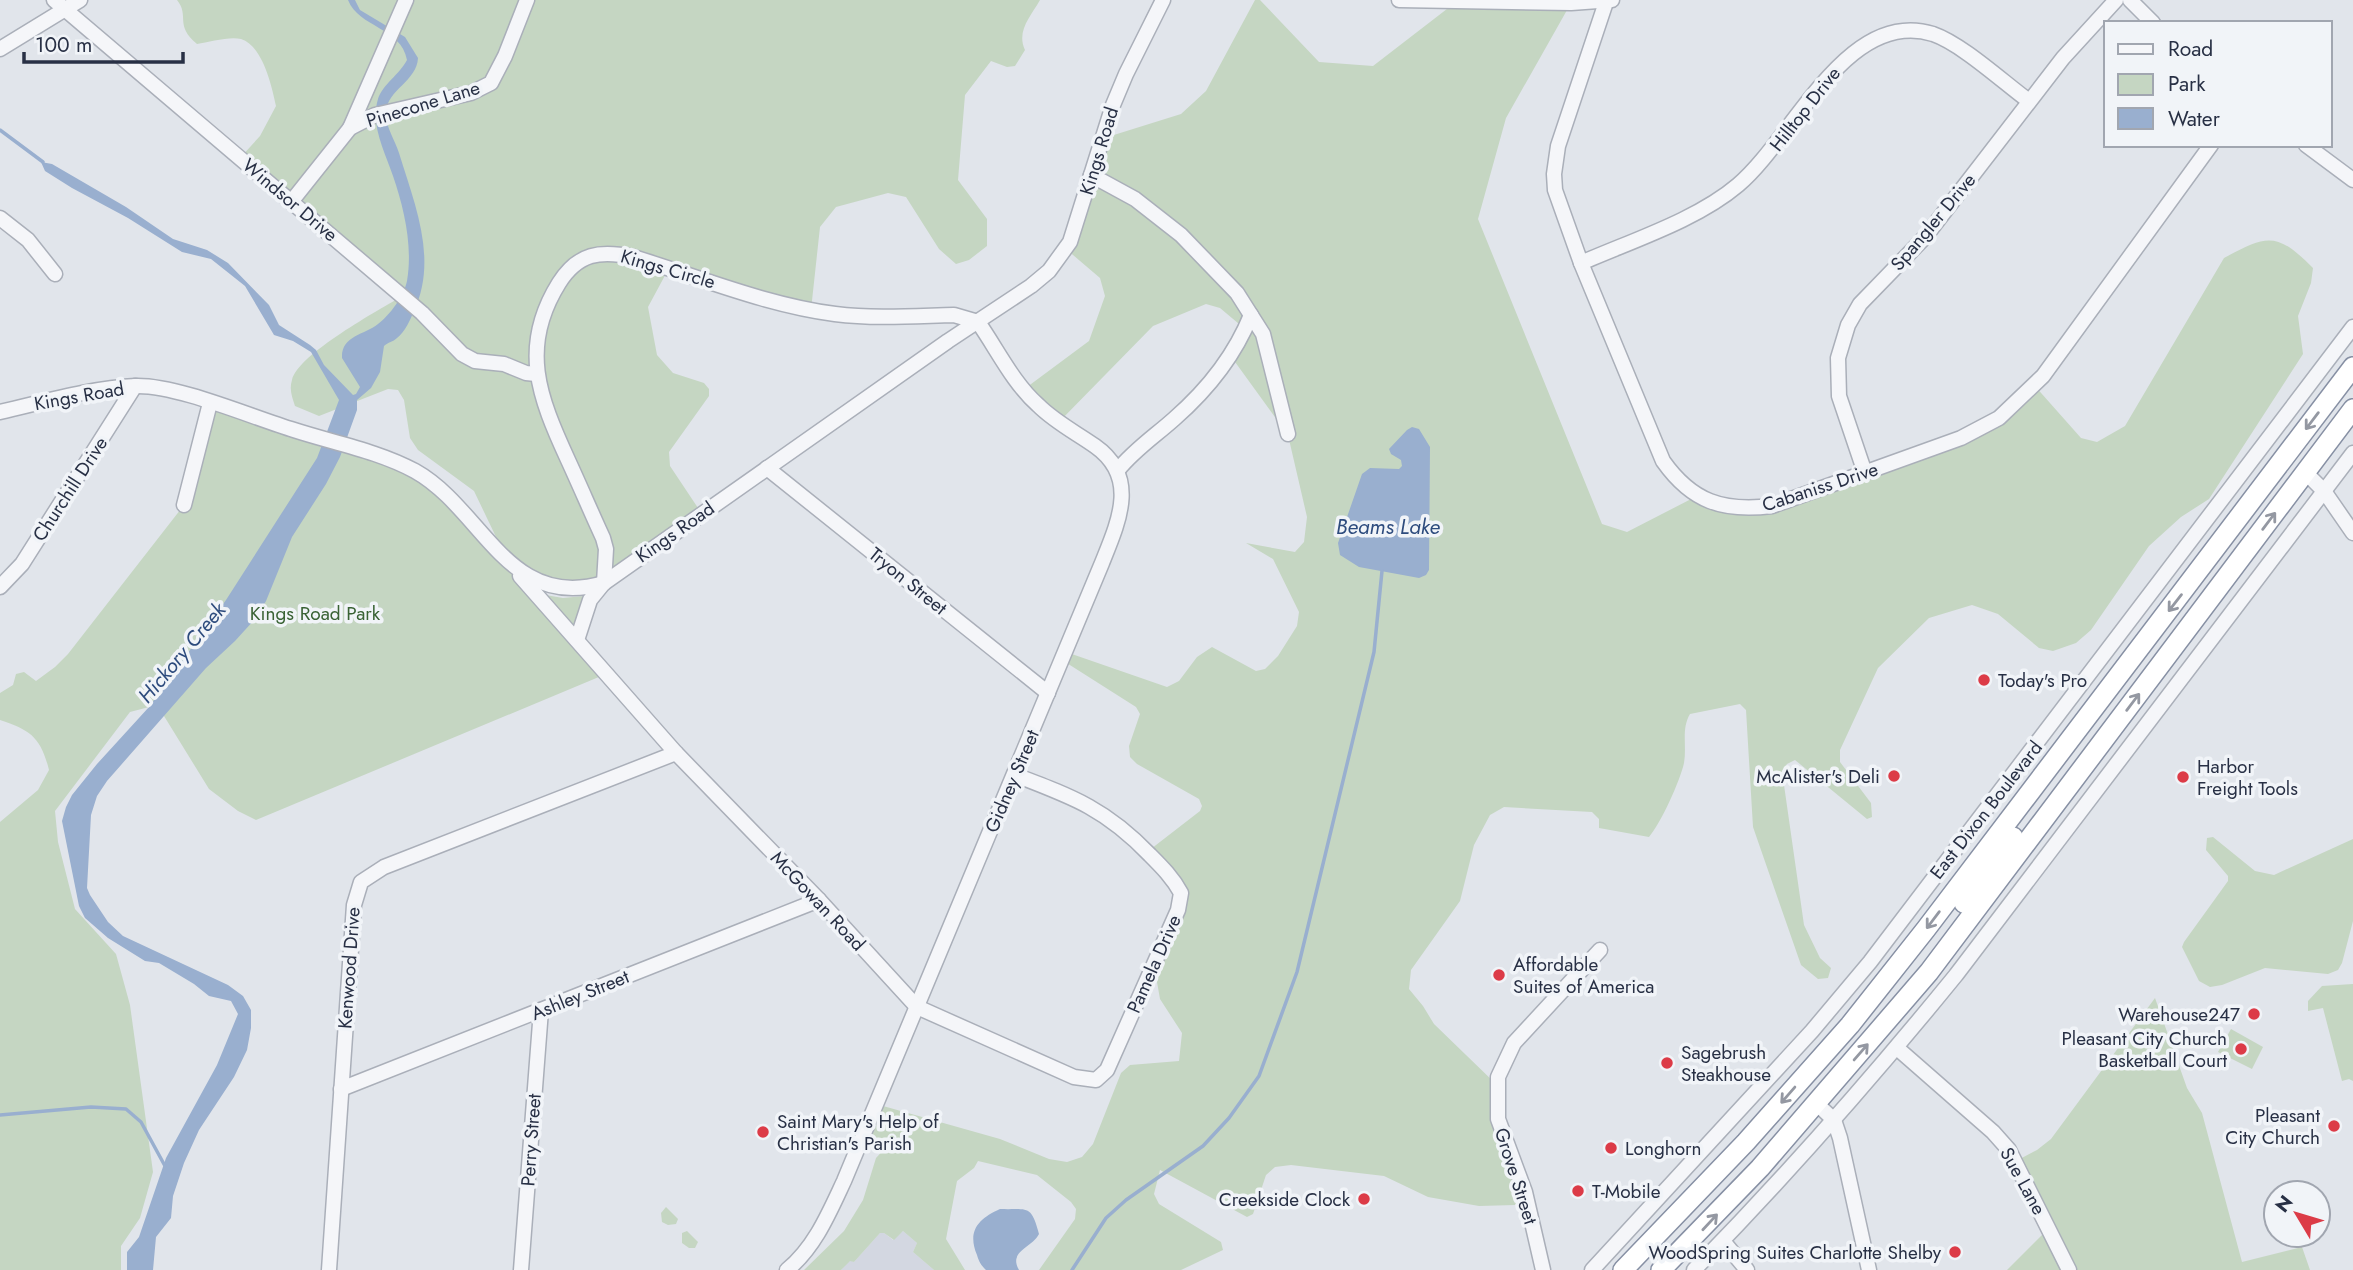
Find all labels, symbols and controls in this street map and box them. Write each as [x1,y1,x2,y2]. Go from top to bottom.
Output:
scale bar [24,21,184,65]
legend [2104,21,2332,147]
text: 100 m [35,30,92,60]
text: Road [2168,34,2213,64]
street label: Hilltop Drive [1763,61,1847,157]
text: Park [2168,69,2206,99]
street label: Pinecone Lane [363,74,483,134]
street label: Kings Road [1073,104,1125,198]
text: Water [2168,104,2221,134]
street label: Windsor Drive [236,152,344,248]
street label: Spangler Drive [1884,167,1982,277]
street label: Kings Circle [618,243,719,295]
street label: Kings Road [32,375,126,417]
one-way arrow [2305,411,2319,430]
street label: Churchill Drive [26,431,114,547]
street label: Cabaniss Drive [1759,456,1882,518]
street label: Kings Road [630,495,720,569]
water label: Beams Lake [1336,512,1440,542]
one-way arrow [2262,512,2277,530]
street label: Tryon Street [863,541,953,621]
one-way arrow [2168,593,2183,611]
water label: Hickory Creek [131,595,234,710]
park label: Kings Road Park [250,600,381,627]
place label: Today's Pro [1998,667,2087,694]
marker: Today's Pro [1976,672,1992,688]
one-way arrow [2125,694,2140,712]
street label: Gidney Street [978,725,1046,837]
street label: East Dixon Boulevard [1923,735,2049,885]
place label: Harbor Freight Tools [2197,753,2298,802]
place label: McAlister's Deli [1756,763,1880,790]
marker: McAlister's Deli [1886,768,1902,784]
marker: Harbor Freight Tools [2175,769,2191,785]
street label: McGowan Road [764,845,872,957]
street label: Kenwood Drive [331,906,367,1030]
street label: Pamela Drive [1120,910,1188,1017]
one-way arrow [1926,910,1940,929]
place label: Affordable Suites of America [1513,951,1654,1000]
street label: Ashley Street [527,963,633,1027]
marker: Affordable Suites of America [1491,967,1507,983]
place label: Warehouse247 [2118,1001,2240,1028]
marker: Warehouse247 [2246,1006,2262,1022]
place label: Pleasant City Church Basketball Court [2061,1025,2227,1074]
place label: Sagebrush Steakhouse [1681,1039,1771,1088]
marker: Pleasant City Church Basketball Court [2233,1041,2249,1057]
one-way arrow [1853,1043,1869,1061]
marker: Sagebrush Steakhouse [1659,1055,1675,1071]
one-way arrow [1780,1086,1796,1104]
street label: Perry Street [514,1092,548,1187]
place label: Pleasant City Church [2225,1102,2320,1151]
place label: Saint Mary's Help of Christian's Parish [777,1108,939,1157]
marker: Pleasant City Church [2326,1118,2342,1134]
marker: Saint Mary's Help of Christian's Parish [755,1124,771,1140]
street label: Grove Street [1488,1124,1544,1228]
place label: Longhorn [1625,1135,1702,1162]
marker: Longhorn [1603,1140,1619,1156]
street label: Sue Lane [1993,1142,2053,1220]
place label: T-Mobile [1592,1178,1661,1205]
north arrow [2262,1179,2332,1249]
marker: T-Mobile [1570,1183,1586,1199]
place label: Creekside Clock [1219,1186,1351,1213]
text: N [2269,1190,2299,1218]
marker: Creekside Clock [1356,1191,1372,1207]
one-way arrow [1701,1213,1718,1230]
place label: WoodSpring Suites Charlotte Shelby [1648,1239,1942,1266]
marker: WoodSpring Suites Charlotte Shelby [1947,1244,1963,1260]

